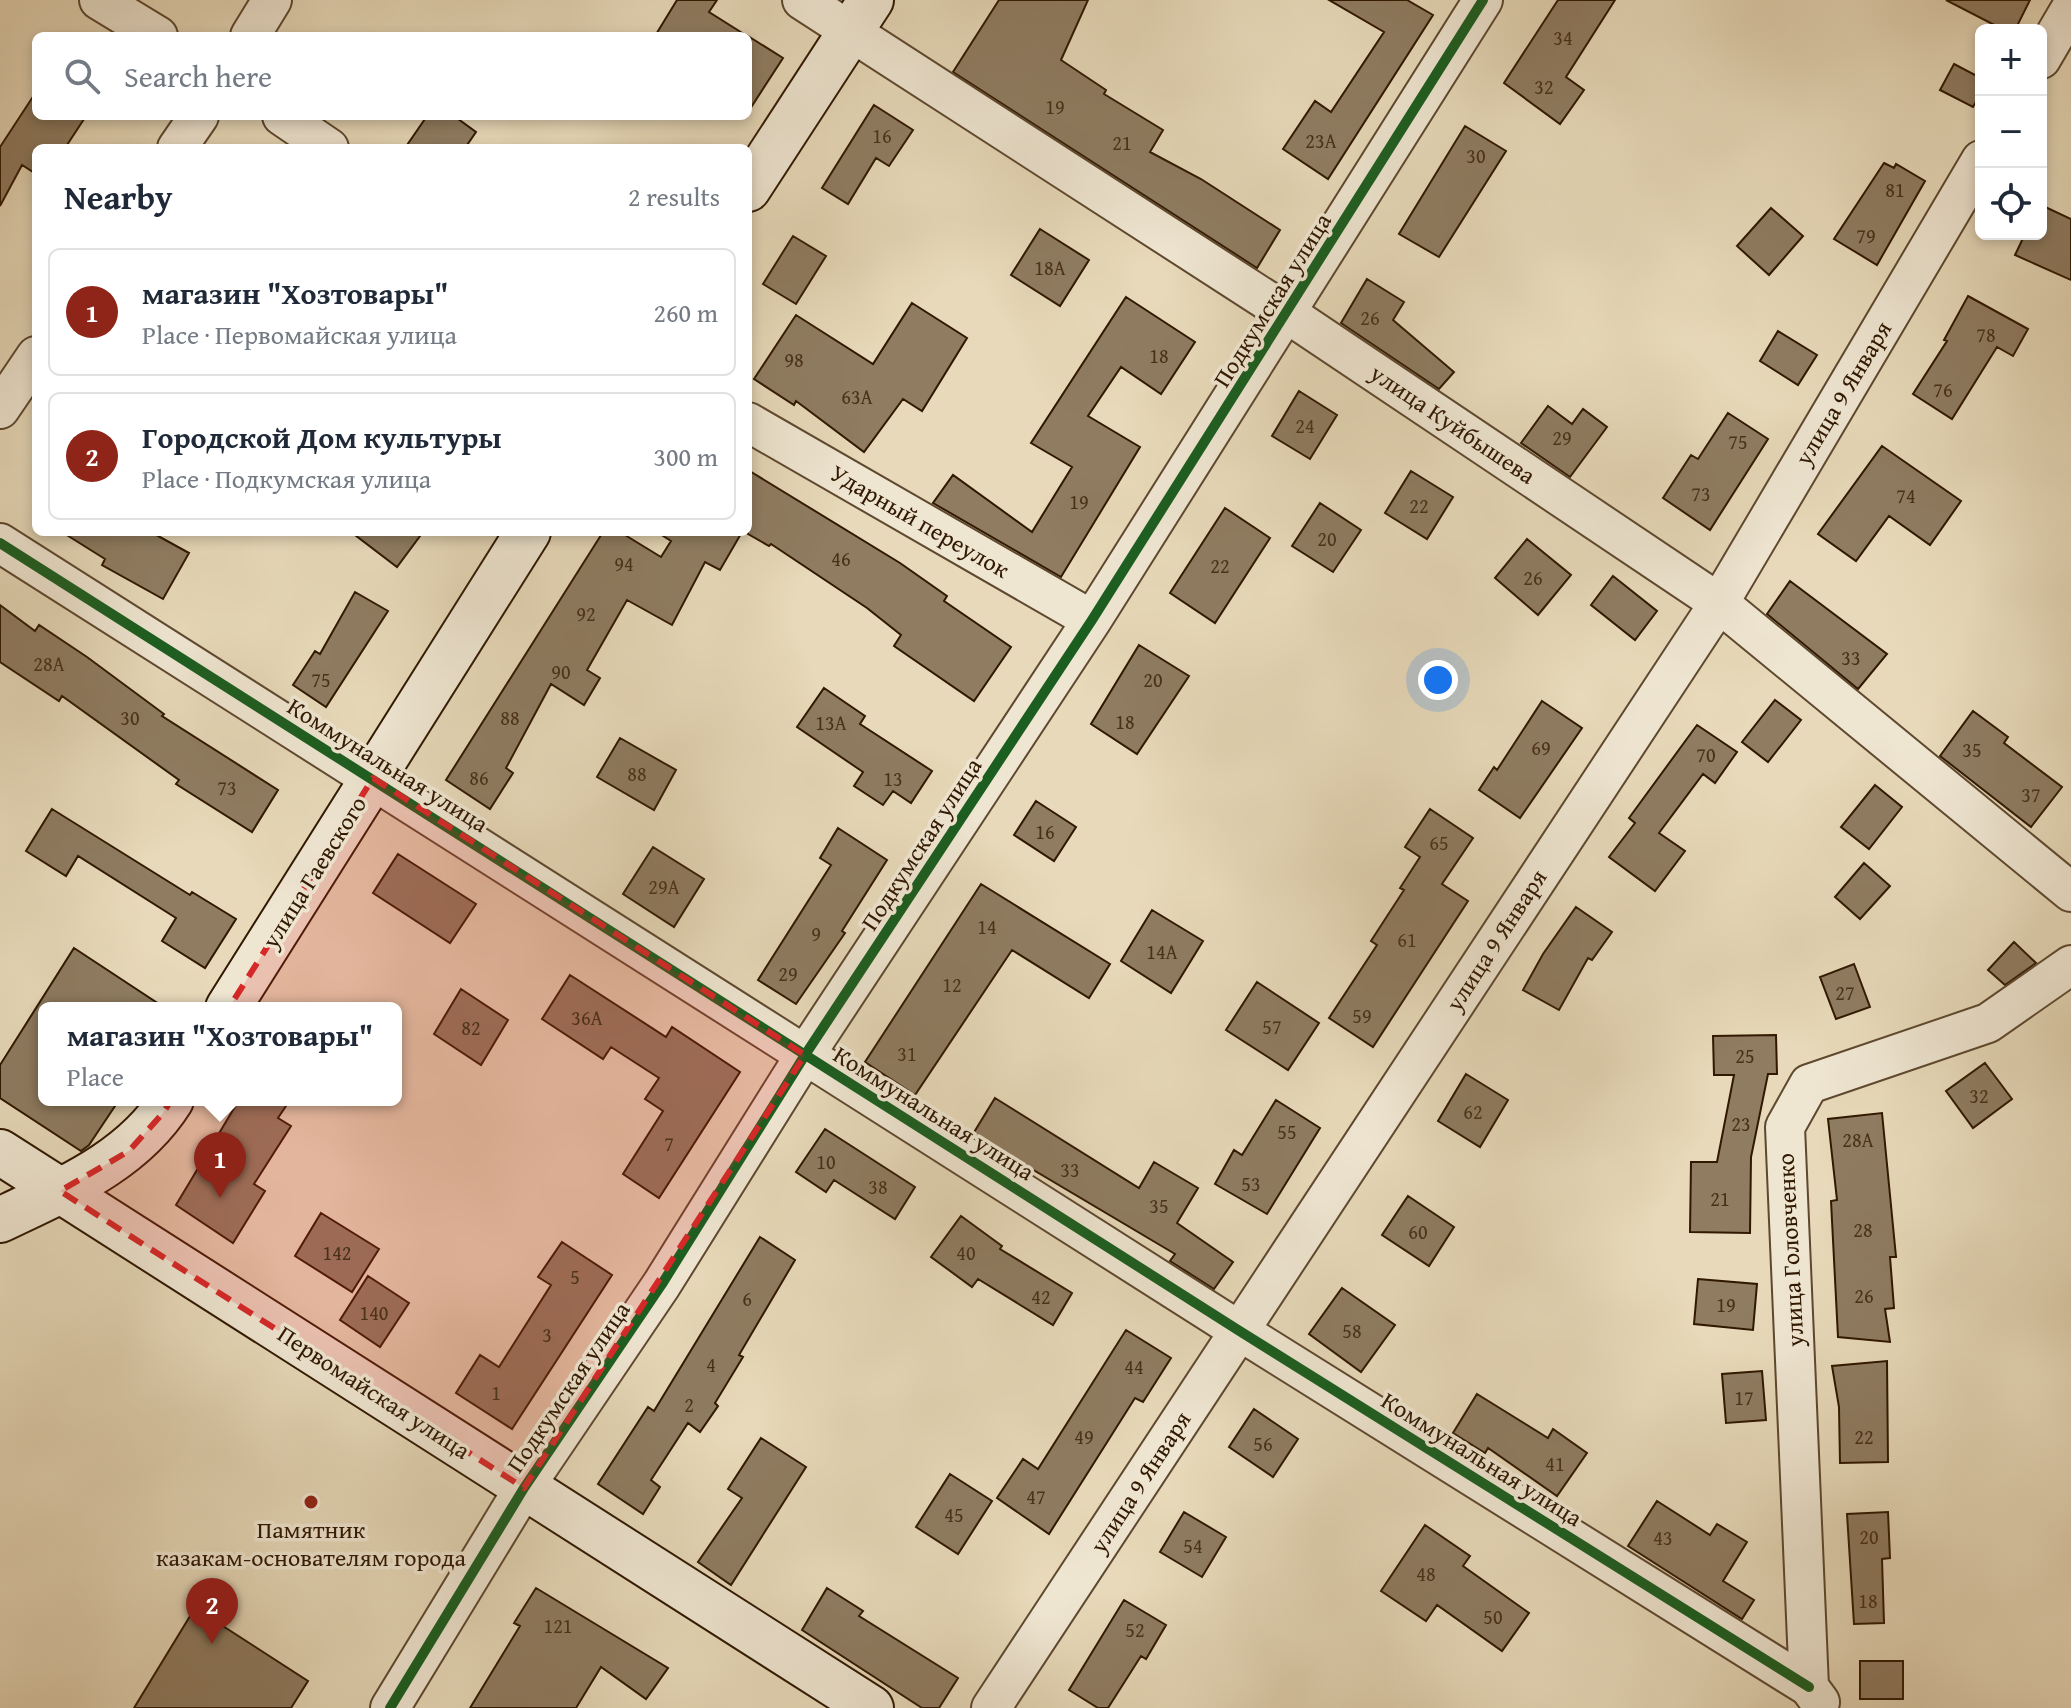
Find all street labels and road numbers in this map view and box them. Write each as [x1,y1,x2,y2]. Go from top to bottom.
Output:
street label: Подкумская улица [1204,206,1340,394]
street label: улица 9 Января [1785,314,1900,473]
street label: улица Куйбышева [1362,355,1543,493]
street label: Ударный переулок [824,455,1016,587]
street label: Коммунальная улица [281,689,496,841]
street label: Подкумская улица [852,750,990,937]
street label: улица Гаевского [253,789,375,956]
street label: улица 9 Января [1436,862,1555,1019]
street label: Коммунальная улица [827,1037,1042,1189]
street label: улица Головченко [1767,1152,1813,1349]
street label: Подкумская улица [498,1294,639,1480]
street label: Первомайская улица [271,1317,478,1468]
street label: Коммунальная улица [1375,1383,1590,1535]
street label: улица 9 Января [1080,1404,1199,1561]

